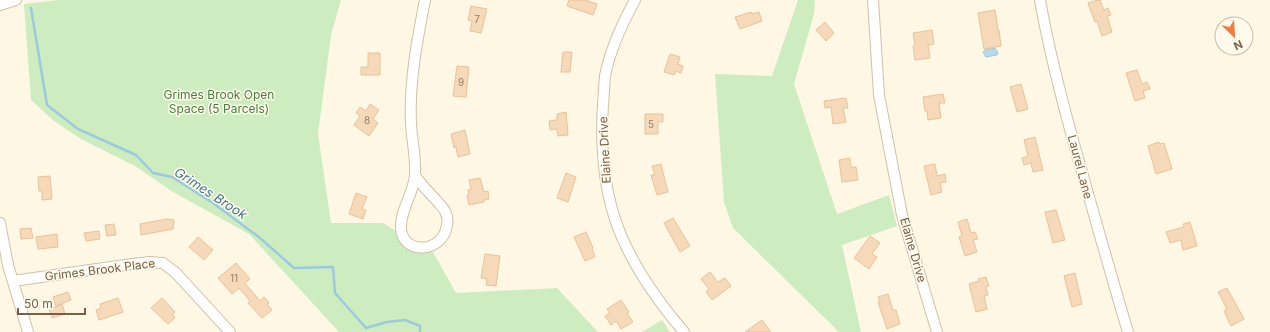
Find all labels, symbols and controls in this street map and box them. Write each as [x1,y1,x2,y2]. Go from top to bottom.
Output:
house number: 7 [474,13,480,25]
north arrow [1214,16,1254,56]
text: N [1231,37,1245,53]
house number: 9 [458,76,464,88]
park label: Grimes Brook Open Space (5 Parcels) [164,87,274,116]
house number: 8 [364,114,370,126]
street label: Elaine Drive [595,116,614,184]
house number: 5 [648,118,654,130]
street label: Laurel Lane [1065,133,1096,201]
water label: Grimes Brook [172,164,251,223]
street label: Elaine Drive [897,216,930,284]
street label: Grimes Brook Place [44,255,156,284]
house number: 11 [230,272,238,284]
scale bar [18,290,85,316]
text: 50 m [24,296,53,311]

